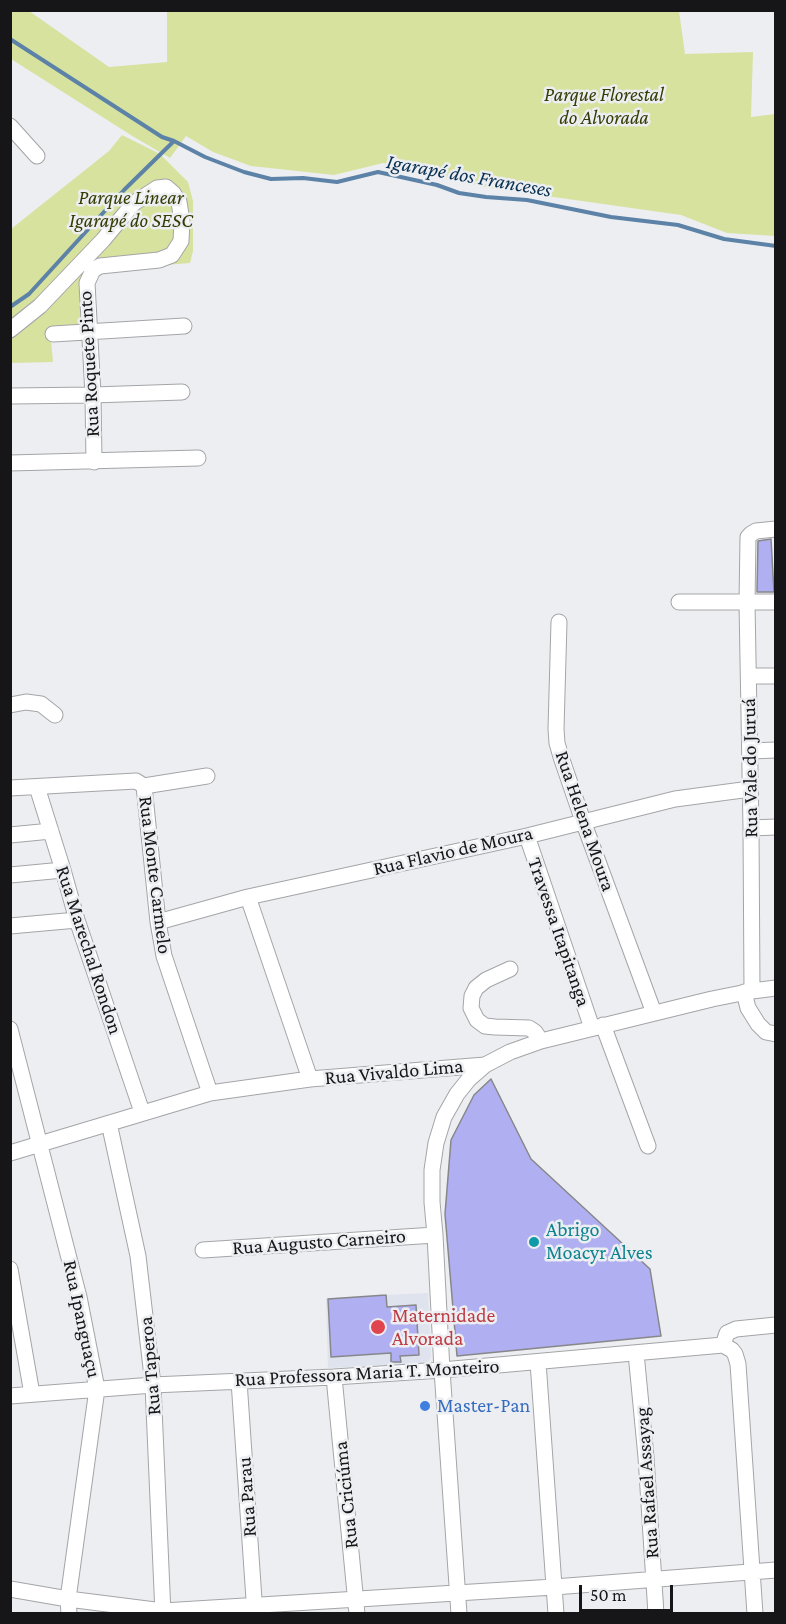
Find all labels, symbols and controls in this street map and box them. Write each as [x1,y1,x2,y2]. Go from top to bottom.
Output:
park label: Parque Florestal do Alvorada [544,83,664,130]
water label: Igarapé dos Franceses [384,149,554,203]
park label: Parque Linear Igarapé do SESC [69,186,193,233]
street label: Rua Roquete Pinto [73,290,105,438]
street label: Rua Vale do Juruá [737,698,763,838]
street label: Rua Helena Moura [550,747,620,895]
street label: Rua Monte Carmelo [133,795,177,955]
street label: Rua Flavio de Moura [371,821,535,881]
street label: Travessa Itapitanga [522,854,596,1010]
street label: Rua Marechal Rondon [50,863,128,1037]
street label: Rua Vivaldo Lima [324,1054,464,1090]
place label: Abrigo Moacyr Alves [546,1218,653,1265]
street label: Rua Augusto Carneiro [231,1224,407,1260]
marker: Abrigo Moacyr Alves [527,1235,541,1249]
street label: Rua Ipanguaçu [58,1258,106,1380]
place label: Maternidade Alvorada [392,1304,495,1351]
street label: Rua Taperoa [134,1316,166,1416]
marker: Maternidade Alvorada [369,1318,387,1336]
street label: Rua Professora Maria T. Monteiro [234,1354,500,1392]
place label: Master-Pan [437,1394,530,1418]
marker: Master-Pan [418,1399,432,1413]
street label: Rua Rafael Assayag [630,1406,664,1560]
street label: Rua Criciúma [328,1440,364,1550]
street label: Rua Parau [232,1456,262,1538]
scale bar [582,1573,676,1611]
text: 50 m [590,1585,627,1605]

